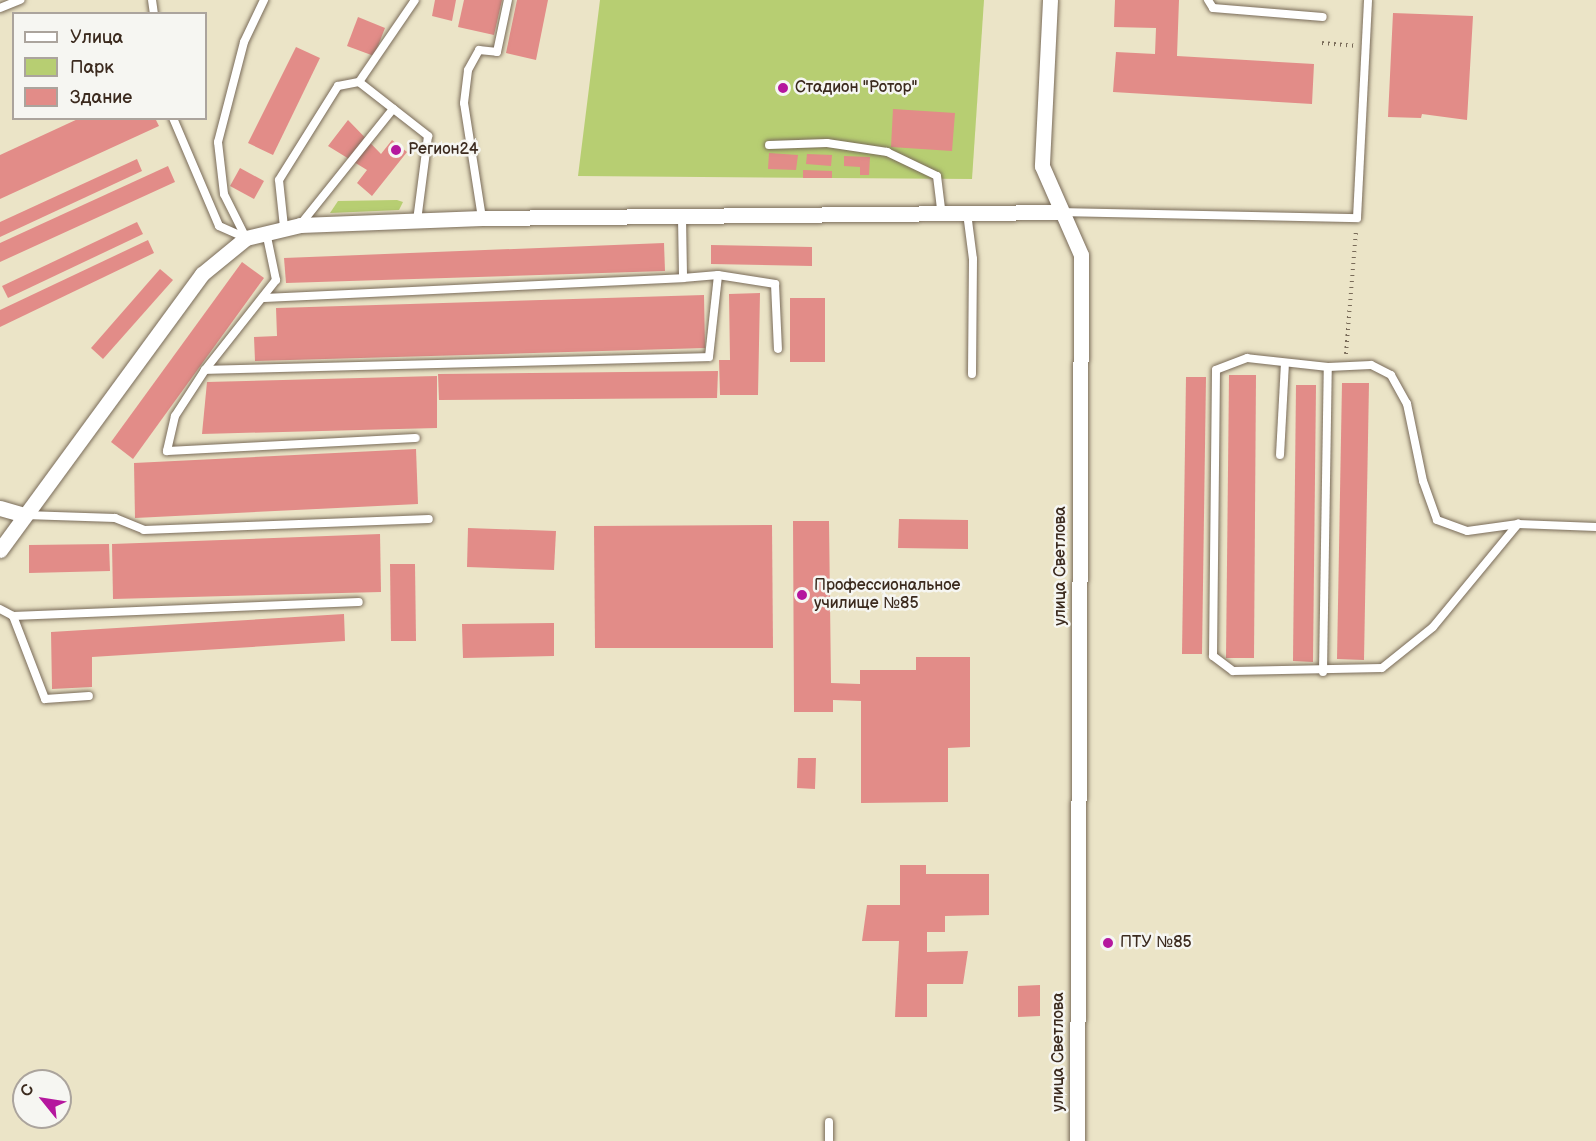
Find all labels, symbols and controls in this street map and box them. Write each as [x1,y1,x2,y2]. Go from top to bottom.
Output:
legend [12,12,207,120]
text: Улица [70,27,123,48]
text: Парк [70,57,114,78]
place label: Стадион "Ротор" [795,78,917,98]
marker: Стадион "Ротор" [776,81,790,95]
text: Здание [70,87,132,108]
place label: Регион24 [408,140,479,160]
marker: Регион24 [389,143,403,157]
street label: улица Светлова [1051,506,1071,626]
place label: Профессиональное училище №85 [814,576,960,614]
marker: Профессиональное училище №85 [795,588,809,602]
place label: ПТУ №85 [1120,933,1192,953]
marker: ПТУ №85 [1101,936,1115,950]
street label: улица Светлова [1049,992,1069,1112]
north arrow [12,1069,72,1129]
text: С [17,1081,39,1100]

